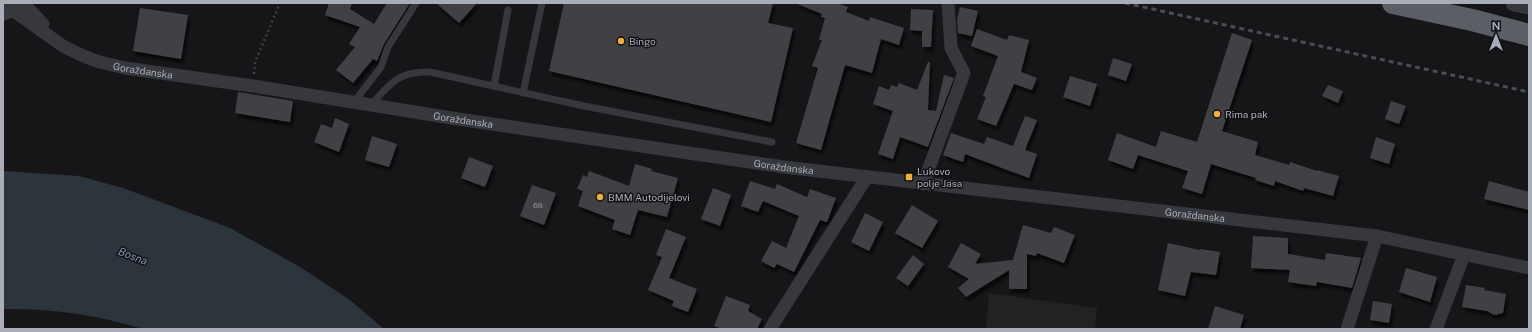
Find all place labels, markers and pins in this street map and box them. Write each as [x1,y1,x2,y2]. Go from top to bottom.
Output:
place label: Bingo [629,35,656,47]
marker: Bingo [616,36,626,46]
place label: Rima pak [1225,108,1268,120]
marker: Rima pak [1212,109,1222,119]
place label: Lukovo polje Jasa [917,165,962,189]
marker: Lukovo polje Jasa [904,172,914,182]
place label: BMM Autodijelovi [608,191,690,203]
marker: BMM Autodijelovi [595,192,605,202]

